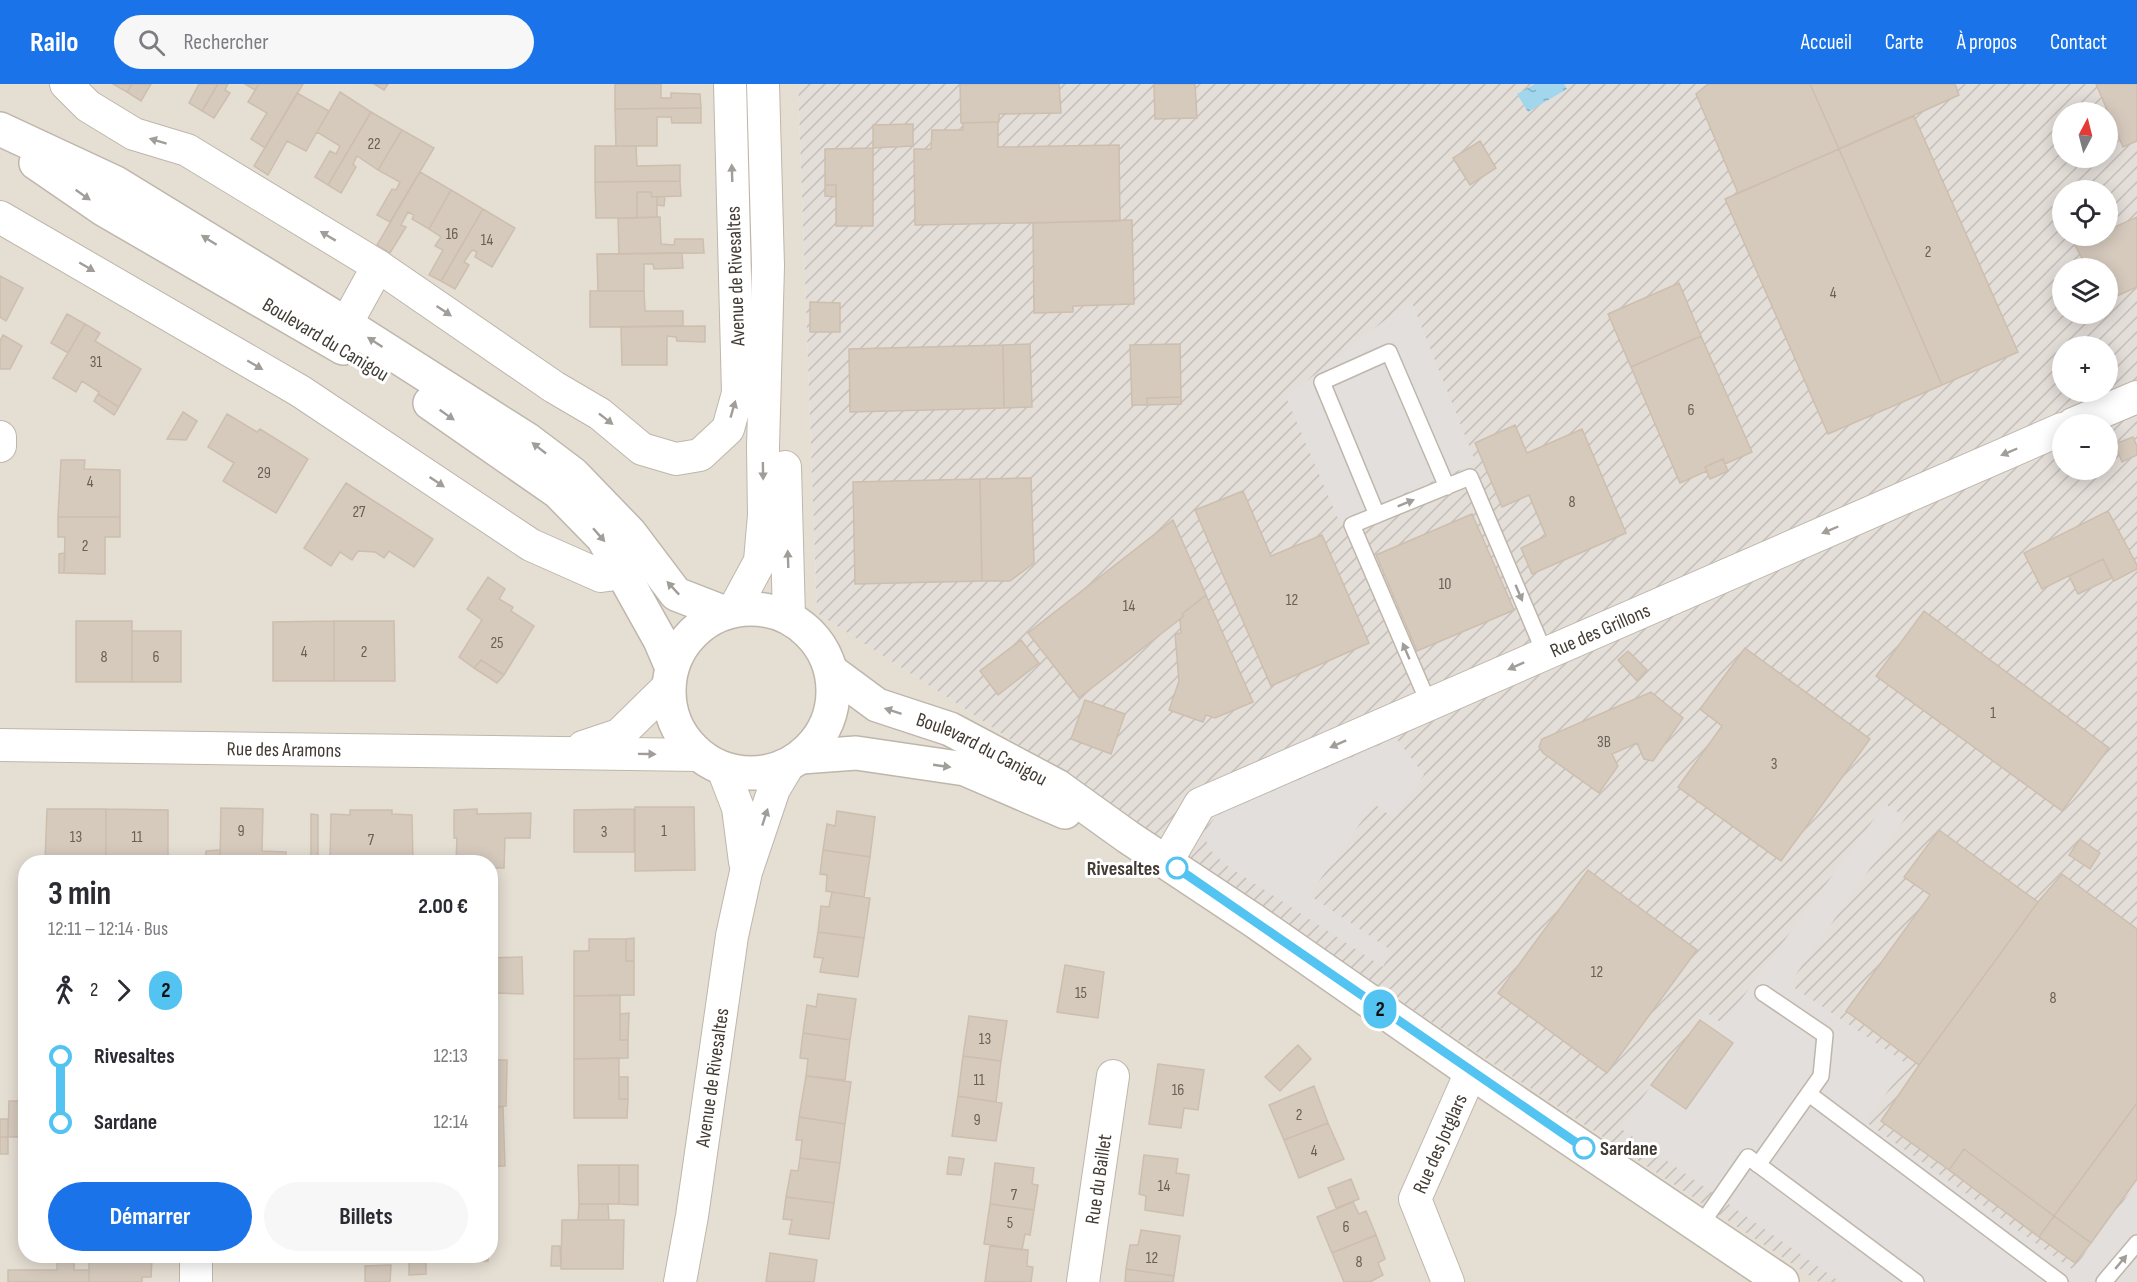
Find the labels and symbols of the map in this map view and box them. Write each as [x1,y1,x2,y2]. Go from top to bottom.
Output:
north arrow [2052,102,2118,168]
house number: 22 [367,135,381,154]
one-way arrow [149,136,167,145]
one-way arrow [728,164,737,183]
one-way arrow [74,189,90,201]
street label: Avenue de Rivesaltes [722,206,750,347]
house number: 16 [446,225,458,244]
one-way arrow [320,230,336,241]
house number: 14 [481,231,493,250]
one-way arrow [201,234,217,245]
house number: 2 [1925,243,1931,262]
one-way arrow [79,262,96,272]
house number: 4 [1830,284,1837,303]
street label: Boulevard du Canigou [258,293,393,387]
one-way arrow [435,305,451,317]
one-way arrow [367,337,383,348]
house number: 31 [90,353,103,372]
one-way arrow [247,360,264,370]
one-way arrow [729,400,738,418]
house number: 6 [1687,401,1695,420]
one-way arrow [439,409,455,421]
one-way arrow [598,412,613,424]
one-way arrow [531,442,547,455]
one-way arrow [1999,447,2017,457]
one-way arrow [759,462,768,481]
house number: 29 [257,464,271,483]
house number: 4 [87,473,94,492]
one-way arrow [429,476,445,487]
house number: 8 [1568,493,1576,512]
one-way arrow [1397,498,1415,507]
house number: 27 [352,503,366,522]
one-way arrow [1821,526,1839,535]
one-way arrow [592,528,606,543]
house number: 2 [82,537,88,556]
one-way arrow [783,550,793,569]
house number: 10 [1439,575,1451,594]
one-way arrow [666,581,680,595]
one-way arrow [1515,584,1524,602]
house number: 12 [1286,591,1298,610]
house number: 14 [1123,597,1135,616]
street label: Rue des Grillons [1547,599,1654,663]
house number: 25 [490,634,504,653]
one-way arrow [1401,641,1411,659]
house number: 4 [301,643,308,662]
house number: 2 [361,643,367,662]
house number: 8 [100,648,108,667]
house number: 6 [152,648,160,667]
one-way arrow [1507,661,1525,671]
house number: 1 [1990,704,1996,723]
one-way arrow [884,705,902,715]
street label: Boulevard du Canigou [913,708,1051,792]
house number: 3B [1597,733,1611,752]
street label: Rue des Aramons [226,737,341,763]
one-way arrow [1328,739,1346,749]
one-way arrow [638,749,657,759]
house number: 3 [1771,755,1777,774]
one-way arrow [933,761,952,770]
one-way arrow [760,808,770,826]
house number: 9 [237,822,245,841]
house number: 1 [661,822,667,841]
house number: 3 [601,823,607,842]
house number: 13 [70,828,82,847]
house number: 11 [131,828,143,847]
house number: 7 [368,831,375,850]
place label: Rivesaltes [1087,857,1160,881]
marker: Rivesaltes [1166,857,1188,879]
house number: 12 [1591,963,1603,982]
house number: 15 [1075,984,1087,1003]
house number: 8 [2049,989,2057,1008]
line badge: 2 [1360,990,1400,1028]
street label: Avenue de Rivesaltes [691,1007,735,1150]
house number: 13 [979,1030,991,1049]
house number: 11 [973,1071,985,1090]
house number: 16 [1172,1081,1184,1100]
street label: Rue des Jotglars [1408,1090,1473,1197]
house number: 2 [1296,1106,1302,1125]
house number: 9 [973,1111,981,1130]
street label: Rue du Baillet [1081,1133,1117,1226]
marker: Sardane [1573,1137,1595,1159]
place label: Sardane [1600,1137,1658,1161]
house number: 4 [1311,1142,1318,1161]
house number: 14 [1158,1177,1170,1196]
house number: 7 [1011,1186,1018,1205]
house number: 5 [1007,1214,1013,1233]
house number: 6 [1342,1218,1350,1237]
house number: 12 [1146,1249,1158,1268]
house number: 8 [1355,1253,1363,1272]
one-way arrow [2114,1254,2127,1270]

